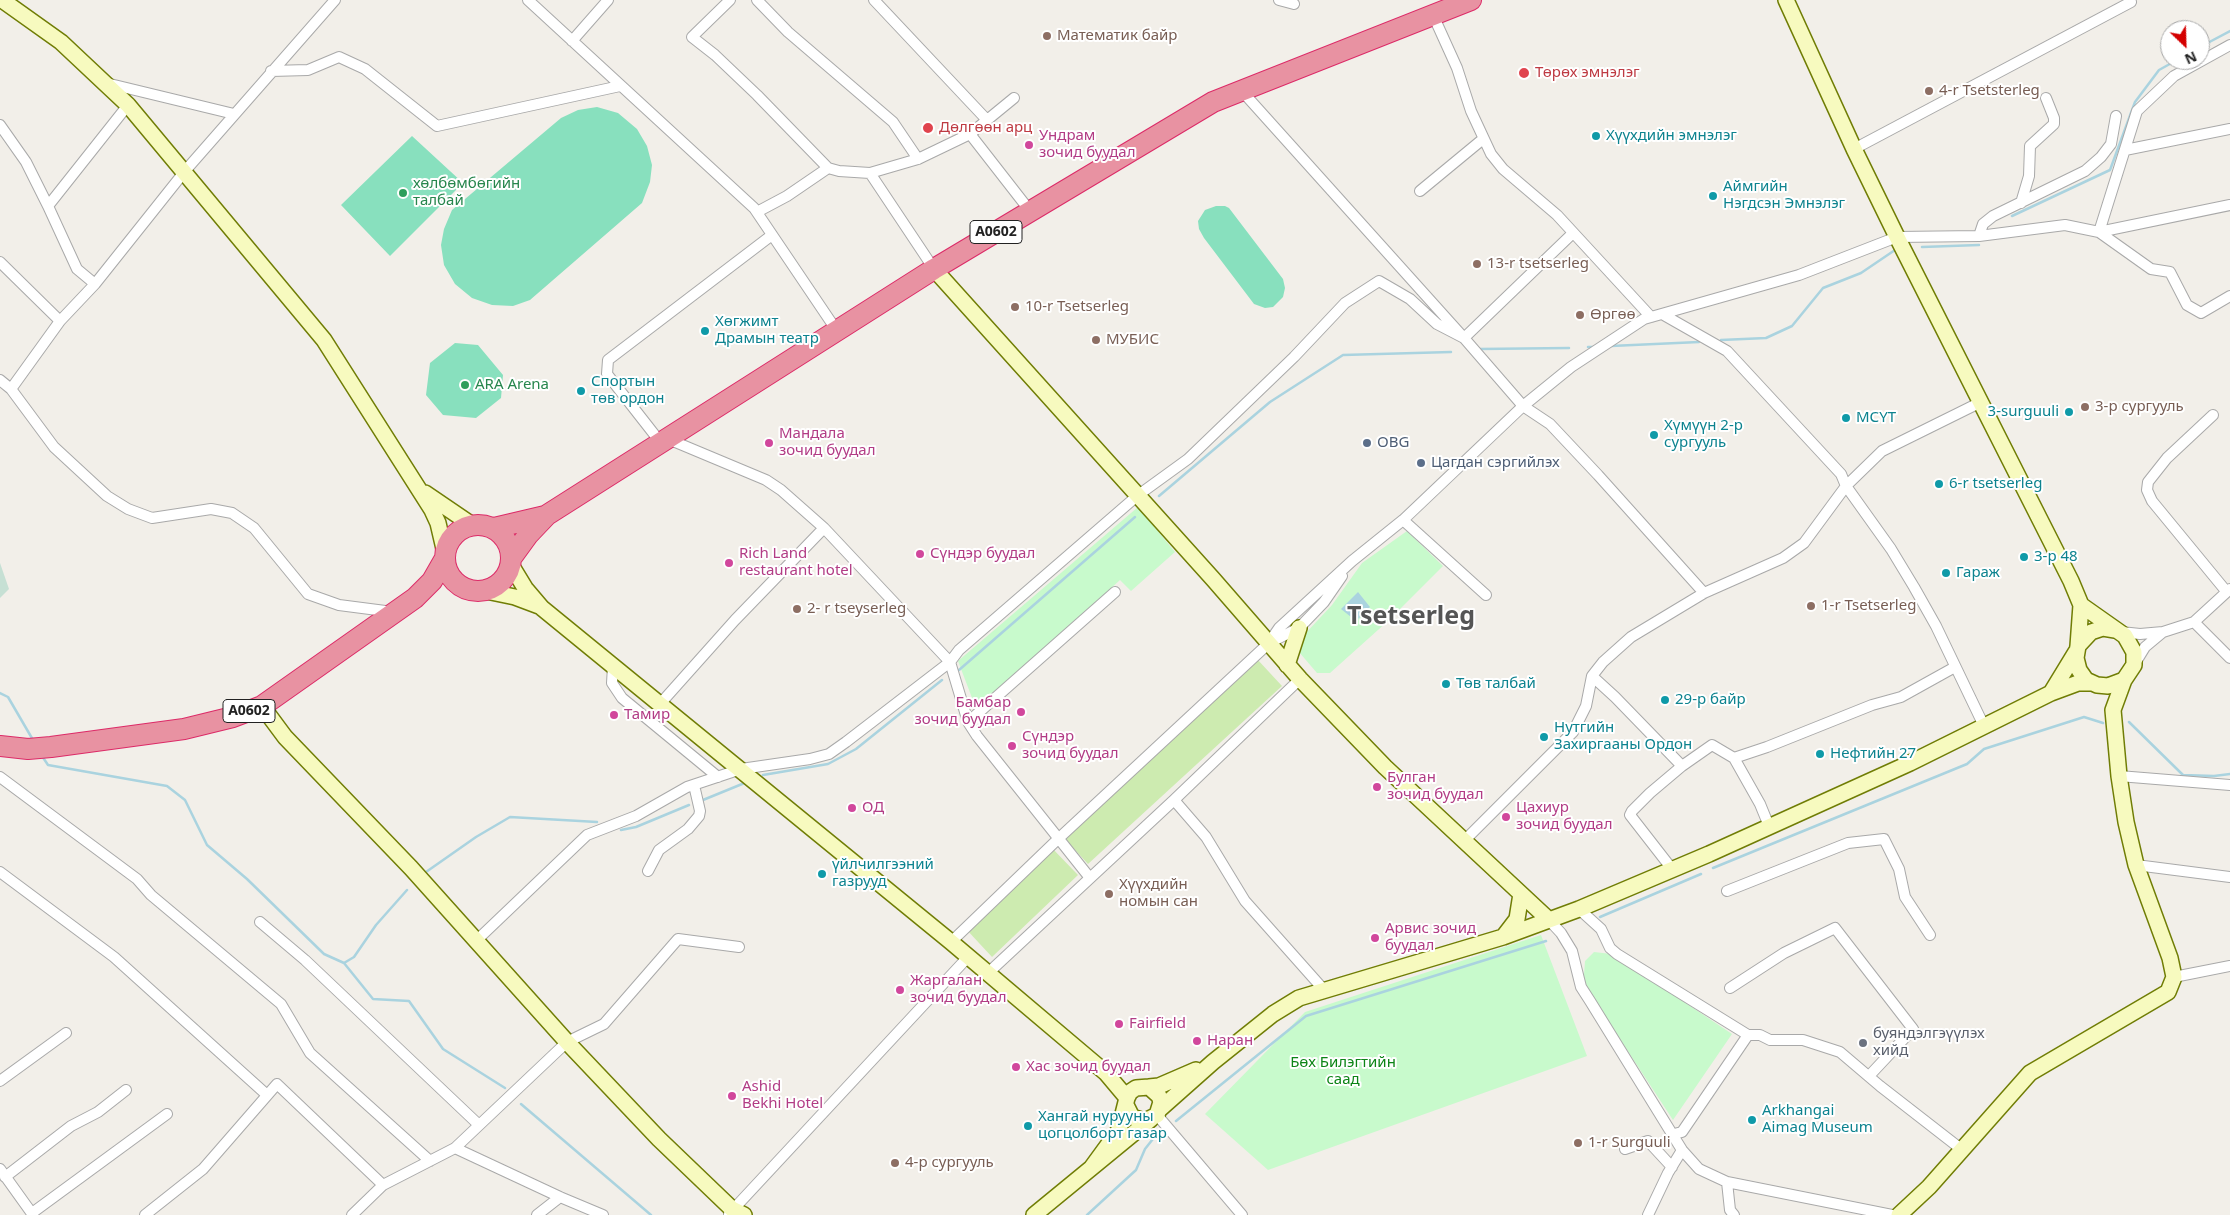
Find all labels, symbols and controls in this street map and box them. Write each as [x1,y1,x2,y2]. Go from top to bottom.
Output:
north arrow [2160,20,2210,70]
place label: Математик байр [1057,27,1177,45]
marker: Математик байр [1041,30,1053,42]
text: N [2182,47,2200,69]
place label: Төрөх эмнэлэг [1535,64,1640,82]
marker: Төрөх эмнэлэг [1517,66,1531,80]
place label: 4-r Tsetsterleg [1939,82,2040,100]
marker: 4-r Tsetsterleg [1923,85,1935,97]
place label: Дөлгөөн арц [939,119,1032,137]
marker: Дөлгөөн арц [921,121,935,135]
place label: Ундрам зочид буудал [1039,127,1136,162]
place label: Хүүхдийн эмнэлэг [1606,127,1737,145]
marker: Хүүхдийн эмнэлэг [1590,130,1602,142]
marker: Ундрам зочид буудал [1023,139,1035,151]
place label: хөлбөмбөгийн талбай [413,175,520,210]
place label: Аймгийн Нэгдсэн Эмнэлэг [1723,178,1845,213]
marker: хөлбөмбөгийн талбай [397,187,409,199]
marker: Аймгийн Нэгдсэн Эмнэлэг [1707,190,1719,202]
road number: A0602 [970,220,1022,243]
place label: 13-r tsetserleg [1487,255,1589,273]
marker: 13-r tsetserleg [1471,258,1483,270]
place label: 10-r Tsetserleg [1025,298,1129,316]
marker: 10-r Tsetserleg [1009,301,1021,313]
place label: Өргөө [1590,306,1636,324]
marker: Өргөө [1574,309,1586,321]
place label: Хөгжимт Драмын театр [715,313,819,348]
marker: Хөгжимт Драмын театр [699,325,711,337]
place label: МУБИС [1106,331,1159,349]
marker: МУБИС [1090,334,1102,346]
place label: Спортын төв ордон [591,373,665,408]
place label: ARA Arena [475,376,549,394]
marker: ARA Arena [459,379,471,391]
marker: Спортын төв ордон [575,385,587,397]
place label: 3-р сургууль [2095,398,2184,416]
marker: 3-р сургууль [2079,401,2091,413]
place label: 3-surguuli [1988,403,2059,421]
marker: 3-surguuli [2063,406,2075,418]
place label: МСҮТ [1856,409,1896,427]
marker: МСҮТ [1840,412,1852,424]
place label: Хүмүүн 2-р сургууль [1664,417,1743,452]
place label: Мандала зочид буудал [779,425,876,460]
marker: Хүмүүн 2-р сургууль [1648,429,1660,441]
place label: OBG [1377,434,1409,452]
marker: Мандала зочид буудал [763,437,775,449]
marker: OBG [1361,437,1373,449]
place label: Цагдан сэргийлэх [1431,454,1560,472]
marker: Цагдан сэргийлэх [1415,457,1427,469]
place label: 6-r tsetserleg [1949,475,2042,493]
marker: 6-r tsetserleg [1933,478,1945,490]
place label: Rich Land restaurant hotel [739,545,853,580]
place label: Сүндэр буудал [930,545,1035,563]
marker: Сүндэр буудал [914,548,926,560]
place label: 3-р 48 [2034,548,2078,566]
marker: 3-р 48 [2018,551,2030,563]
marker: Rich Land restaurant hotel [723,557,735,569]
place label: Гараж [1956,564,2000,582]
marker: Гараж [1940,567,1952,579]
place label: 1-r Tsetserleg [1821,597,1916,615]
place label: 2- r tseyserleg [807,600,906,618]
marker: 1-r Tsetserleg [1805,600,1817,612]
district label: Tsetserleg [1347,602,1475,632]
marker: 2- r tseyserleg [791,603,803,615]
place label: Төв талбай [1456,675,1536,693]
marker: Төв талбай [1440,678,1452,690]
place label: 29-р байр [1675,691,1746,709]
place label: Бамбар зочид буудал [914,694,1011,729]
marker: 29-р байр [1659,694,1671,706]
road number: A0602 [223,699,275,722]
place label: Тамир [624,706,670,724]
marker: Бамбар зочид буудал [1015,706,1027,718]
marker: Тамир [608,709,620,721]
place label: Нутгийн Захиргааны Ордон [1554,719,1692,754]
place label: Сүндэр зочид буудал [1022,728,1119,763]
marker: Нутгийн Захиргааны Ордон [1538,731,1550,743]
marker: Сүндэр зочид буудал [1006,740,1018,752]
place label: Нефтийн 27 [1830,745,1916,763]
marker: Нефтийн 27 [1814,748,1826,760]
place label: Булган зочид буудал [1387,769,1484,804]
marker: Булган зочид буудал [1371,781,1383,793]
place label: ОД [862,799,884,817]
place label: Цахиур зочид буудал [1516,799,1613,834]
marker: ОД [846,802,858,814]
marker: Цахиур зочид буудал [1500,811,1512,823]
place label: үйлчилгээний газрууд [832,856,934,891]
marker: үйлчилгээний газрууд [816,868,828,880]
place label: Хүүхдийн номын сан [1119,876,1198,911]
marker: Хүүхдийн номын сан [1103,888,1115,900]
place label: Арвис зочид буудал [1385,920,1476,955]
marker: Арвис зочид буудал [1369,932,1381,944]
place label: Жаргалан зочид буудал [910,972,1007,1007]
marker: Жаргалан зочид буудал [894,984,906,996]
place label: Fairfield [1129,1015,1186,1033]
marker: Fairfield [1113,1018,1125,1030]
place label: буяндэлгэүүлэх хийд [1873,1025,1985,1060]
place label: Наран [1207,1032,1253,1050]
marker: Наран [1191,1035,1203,1047]
marker: буяндэлгэүүлэх хийд [1857,1037,1869,1049]
park label: Бөх Билэгтийн саад [1290,1054,1396,1089]
place label: Хас зочид буудал [1026,1058,1151,1076]
marker: Хас зочид буудал [1010,1061,1022,1073]
place label: Ashid Bekhi Hotel [742,1078,823,1113]
marker: Ashid Bekhi Hotel [726,1090,738,1102]
place label: Arkhangai Aimag Museum [1762,1102,1873,1137]
place label: Хангай нурууны цогцолборт газар [1038,1108,1167,1143]
marker: Arkhangai Aimag Museum [1746,1114,1758,1126]
marker: Хангай нурууны цогцолборт газар [1022,1120,1034,1132]
place label: 1-r Surguuli [1588,1134,1671,1152]
marker: 1-r Surguuli [1572,1137,1584,1149]
place label: 4-р сургууль [905,1154,994,1172]
marker: 4-р сургууль [889,1157,901,1169]

